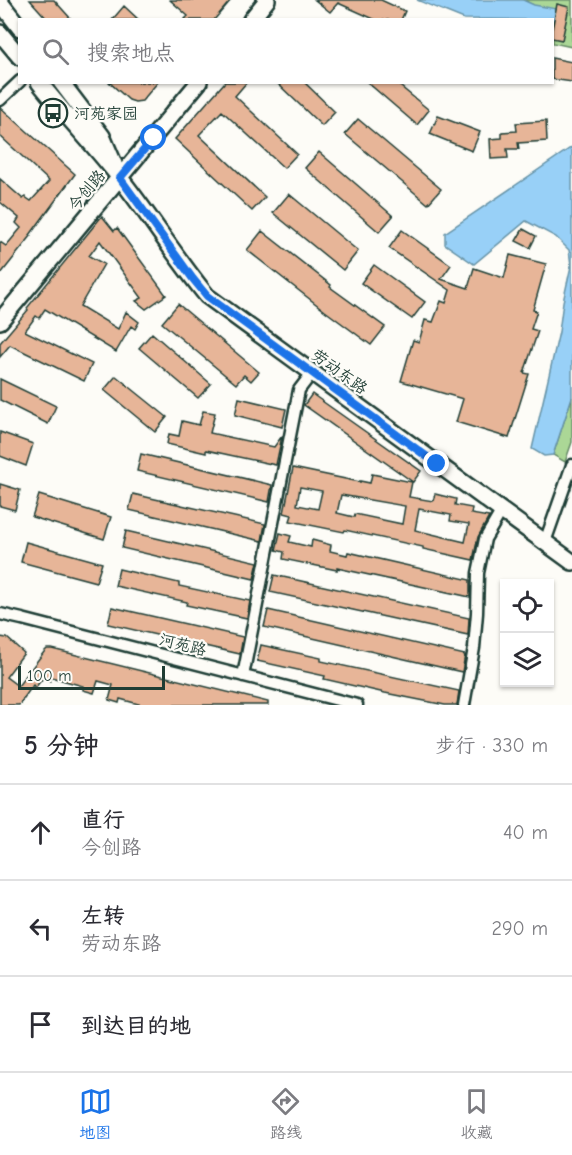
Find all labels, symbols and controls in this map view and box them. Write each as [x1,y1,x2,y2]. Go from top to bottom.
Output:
search box [18,18,554,84]
icon: search [39,35,72,68]
text: 搜索地点 [87,40,175,66]
bus stop icon: 河苑家园 [37,97,69,129]
place label: 河苑家园 [74,105,138,123]
route start [140,124,166,150]
street label: 今创路 [64,166,109,215]
street label: 劳动东路 [308,346,371,398]
route end [423,450,449,476]
map controls [500,579,554,687]
button: locate [500,579,554,633]
street label: 河苑路 [157,630,208,660]
button: layers [500,633,554,687]
scale bar [18,663,165,690]
text: 100 m [27,667,71,685]
text: 5 分钟 [24,731,99,761]
text: 步行 · 330 m [435,734,548,757]
text: 直行 [81,807,125,833]
icon: ahead [24,816,57,849]
text: 40 m [503,821,548,844]
text: 今创路 [81,836,141,859]
text: 左转 [81,903,125,929]
icon: left [24,912,57,945]
text: 290 m [492,917,548,940]
text: 劳动东路 [81,932,161,955]
icon: arrive [24,1008,57,1041]
text: 到达目的地 [81,1013,191,1039]
tab: 地图 [79,1085,112,1143]
tab: 路线 [269,1085,302,1143]
tab: 收藏 [460,1085,493,1143]

